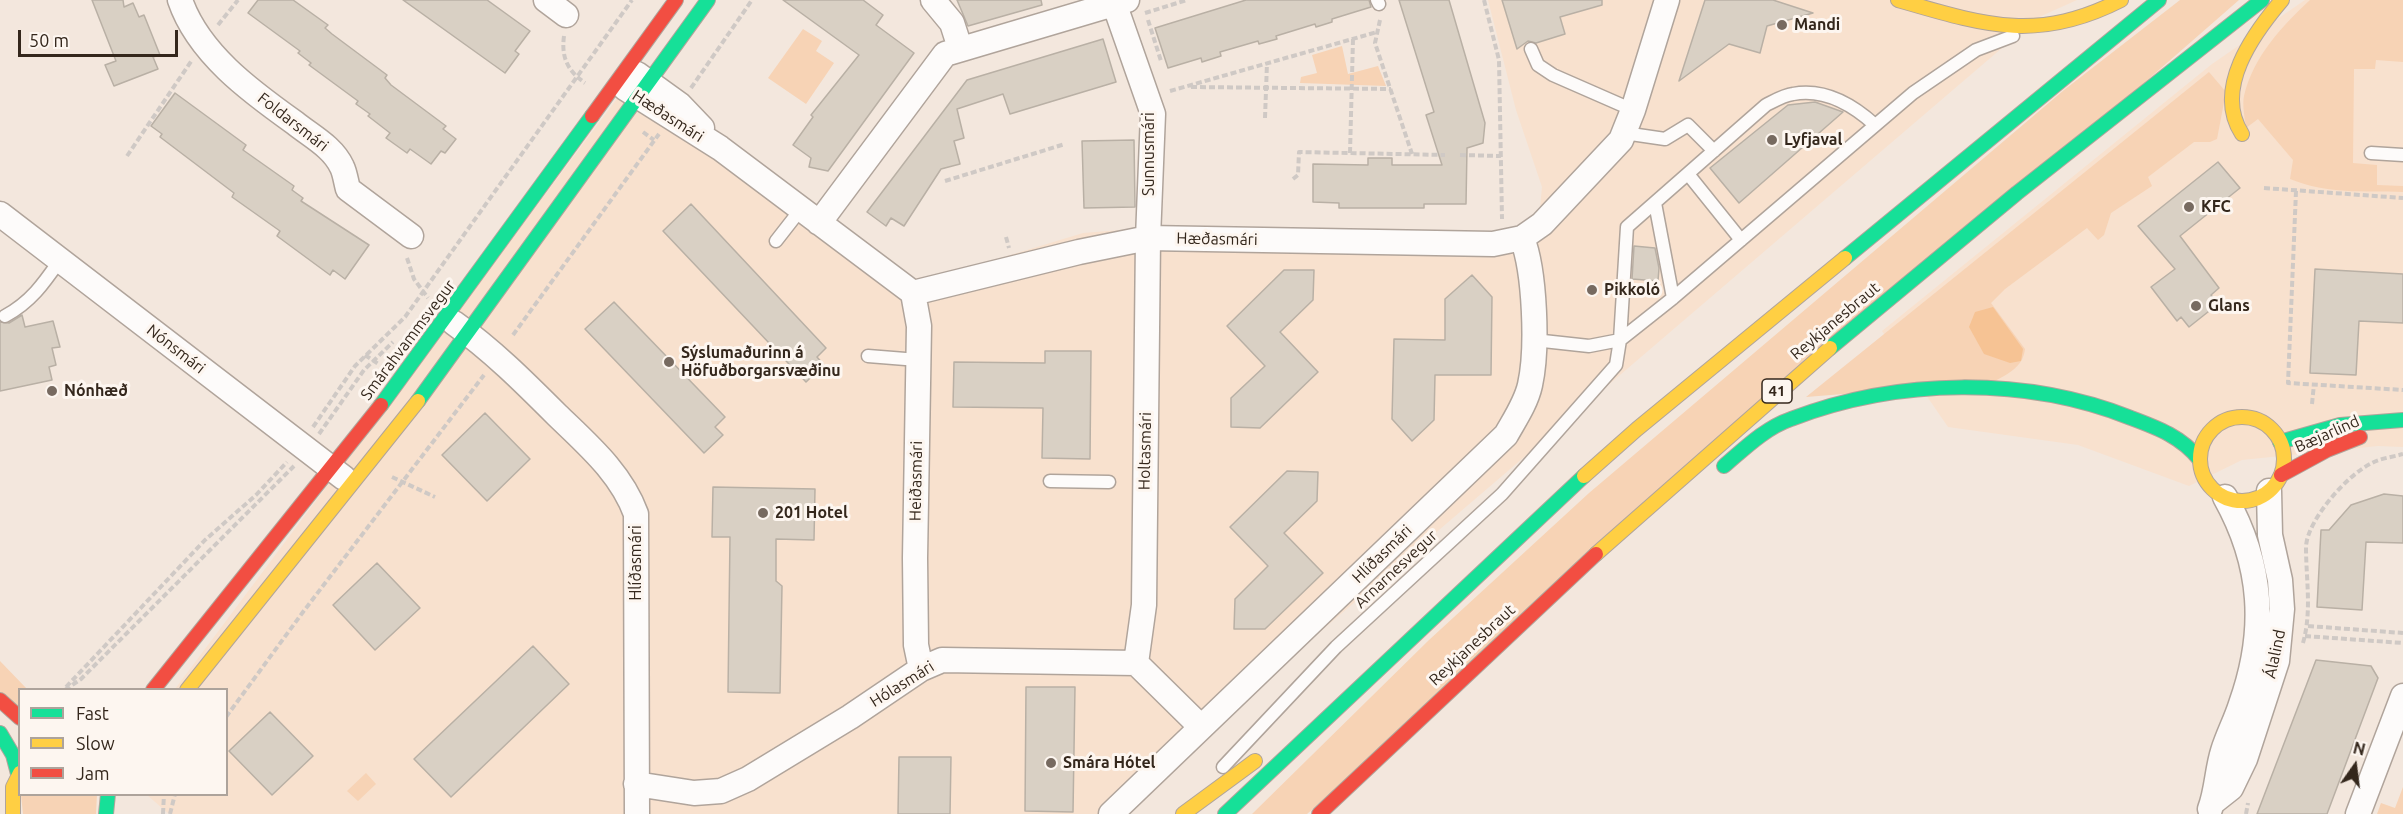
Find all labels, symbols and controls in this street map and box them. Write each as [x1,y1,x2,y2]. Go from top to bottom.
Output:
place label: Mandi [1794,15,1840,35]
scale bar [21,18,182,56]
marker: Mandi [1775,18,1789,32]
text: 50 m [29,30,69,50]
street label: Hæðasmári [629,86,707,146]
street label: Foldarsmári [254,88,332,156]
street label: Sunnusmári [1139,112,1159,196]
place label: Lyfjaval [1784,130,1842,150]
marker: Lyfjaval [1765,133,1779,147]
place label: KFC [2201,197,2231,217]
marker: KFC [2182,200,2196,214]
street label: Hæðasmári [1176,229,1258,249]
street label: Smárahvammsvegur [357,276,459,404]
street label: Reykjanesbraut [1786,278,1884,364]
place label: Pikkoló [1604,280,1660,300]
marker: Pikkoló [1585,283,1599,297]
place label: Glans [2208,296,2250,316]
marker: Glans [2189,299,2203,313]
street label: Nónsmári [143,320,209,378]
place label: Sýslumaðurinn á Höfuðborgarsvæðinu [681,343,841,381]
marker: Sýslumaðurinn á Höfuðborgarsvæðinu [662,355,676,369]
road number: 41 [1762,379,1792,403]
place label: Nónhæð [64,381,128,401]
marker: Nónhæð [45,384,59,398]
street label: Bæjarlind [2292,411,2362,457]
street label: Holtasmári [1135,412,1155,490]
street label: Heiðasmári [906,441,926,521]
place label: 201 Hotel [775,503,848,523]
marker: 201 Hotel [756,506,770,520]
street label: Hlíðasmári [1348,521,1416,587]
street label: Hlíðasmári [626,525,646,601]
street label: Arnarnesvegur [1351,526,1441,612]
street label: Reykjanesbraut [1425,600,1519,690]
street label: Álalind [2260,628,2290,680]
street label: Hólasmári [866,657,938,711]
legend [18,688,228,796]
text: Fast [76,703,109,723]
text: Slow [76,733,115,753]
north arrow [2325,736,2385,796]
text: N [2351,738,2367,759]
place label: Smára Hótel [1063,753,1155,773]
marker: Smára Hótel [1044,756,1058,770]
text: Jam [76,763,110,783]

